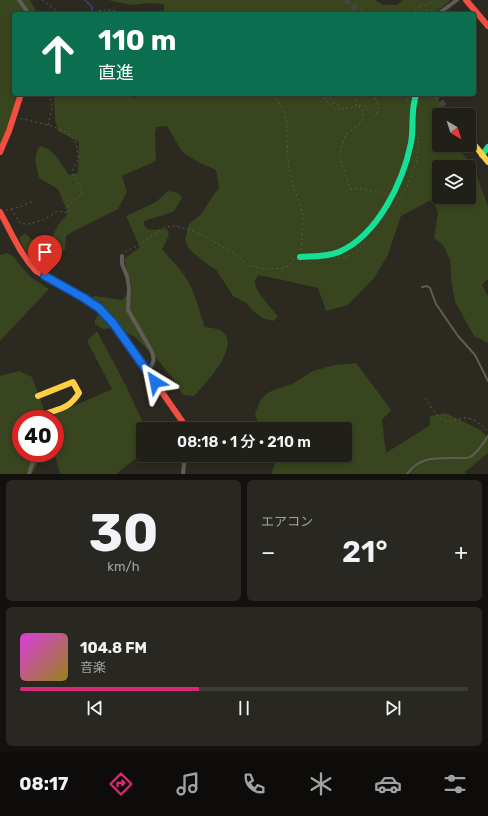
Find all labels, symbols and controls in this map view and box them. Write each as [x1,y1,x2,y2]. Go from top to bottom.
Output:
text: 110 m [98,24,176,57]
icon: ahead [32,28,84,80]
text: 直進 [98,62,134,84]
north arrow [432,108,476,152]
map controls [432,108,476,204]
button: layers [432,160,476,204]
pin [28,235,62,276]
icon: arrive [34,241,56,263]
position arrow [134,361,176,403]
speed limit sign: 40 [12,410,64,462]
text: 08:18 · 1 分 · 210 m [177,433,311,451]
text: 30 [89,502,158,564]
text: エアコン [261,514,313,529]
text: 21° [342,534,388,570]
text: − [261,539,275,566]
text: + [454,539,468,566]
text: km/h [107,559,140,574]
text: 104.8 FM [80,639,147,657]
text: 音楽 [80,660,106,675]
icon: previous [84,697,106,719]
icon: pause [233,697,255,719]
icon: next [382,697,404,719]
icon: directions [107,770,135,798]
icon: music [174,770,202,798]
icon: phone [240,770,268,798]
icon: climate [307,770,335,798]
icon: car [374,770,402,798]
icon: filters [441,770,469,798]
text: 08:17 [19,773,68,795]

